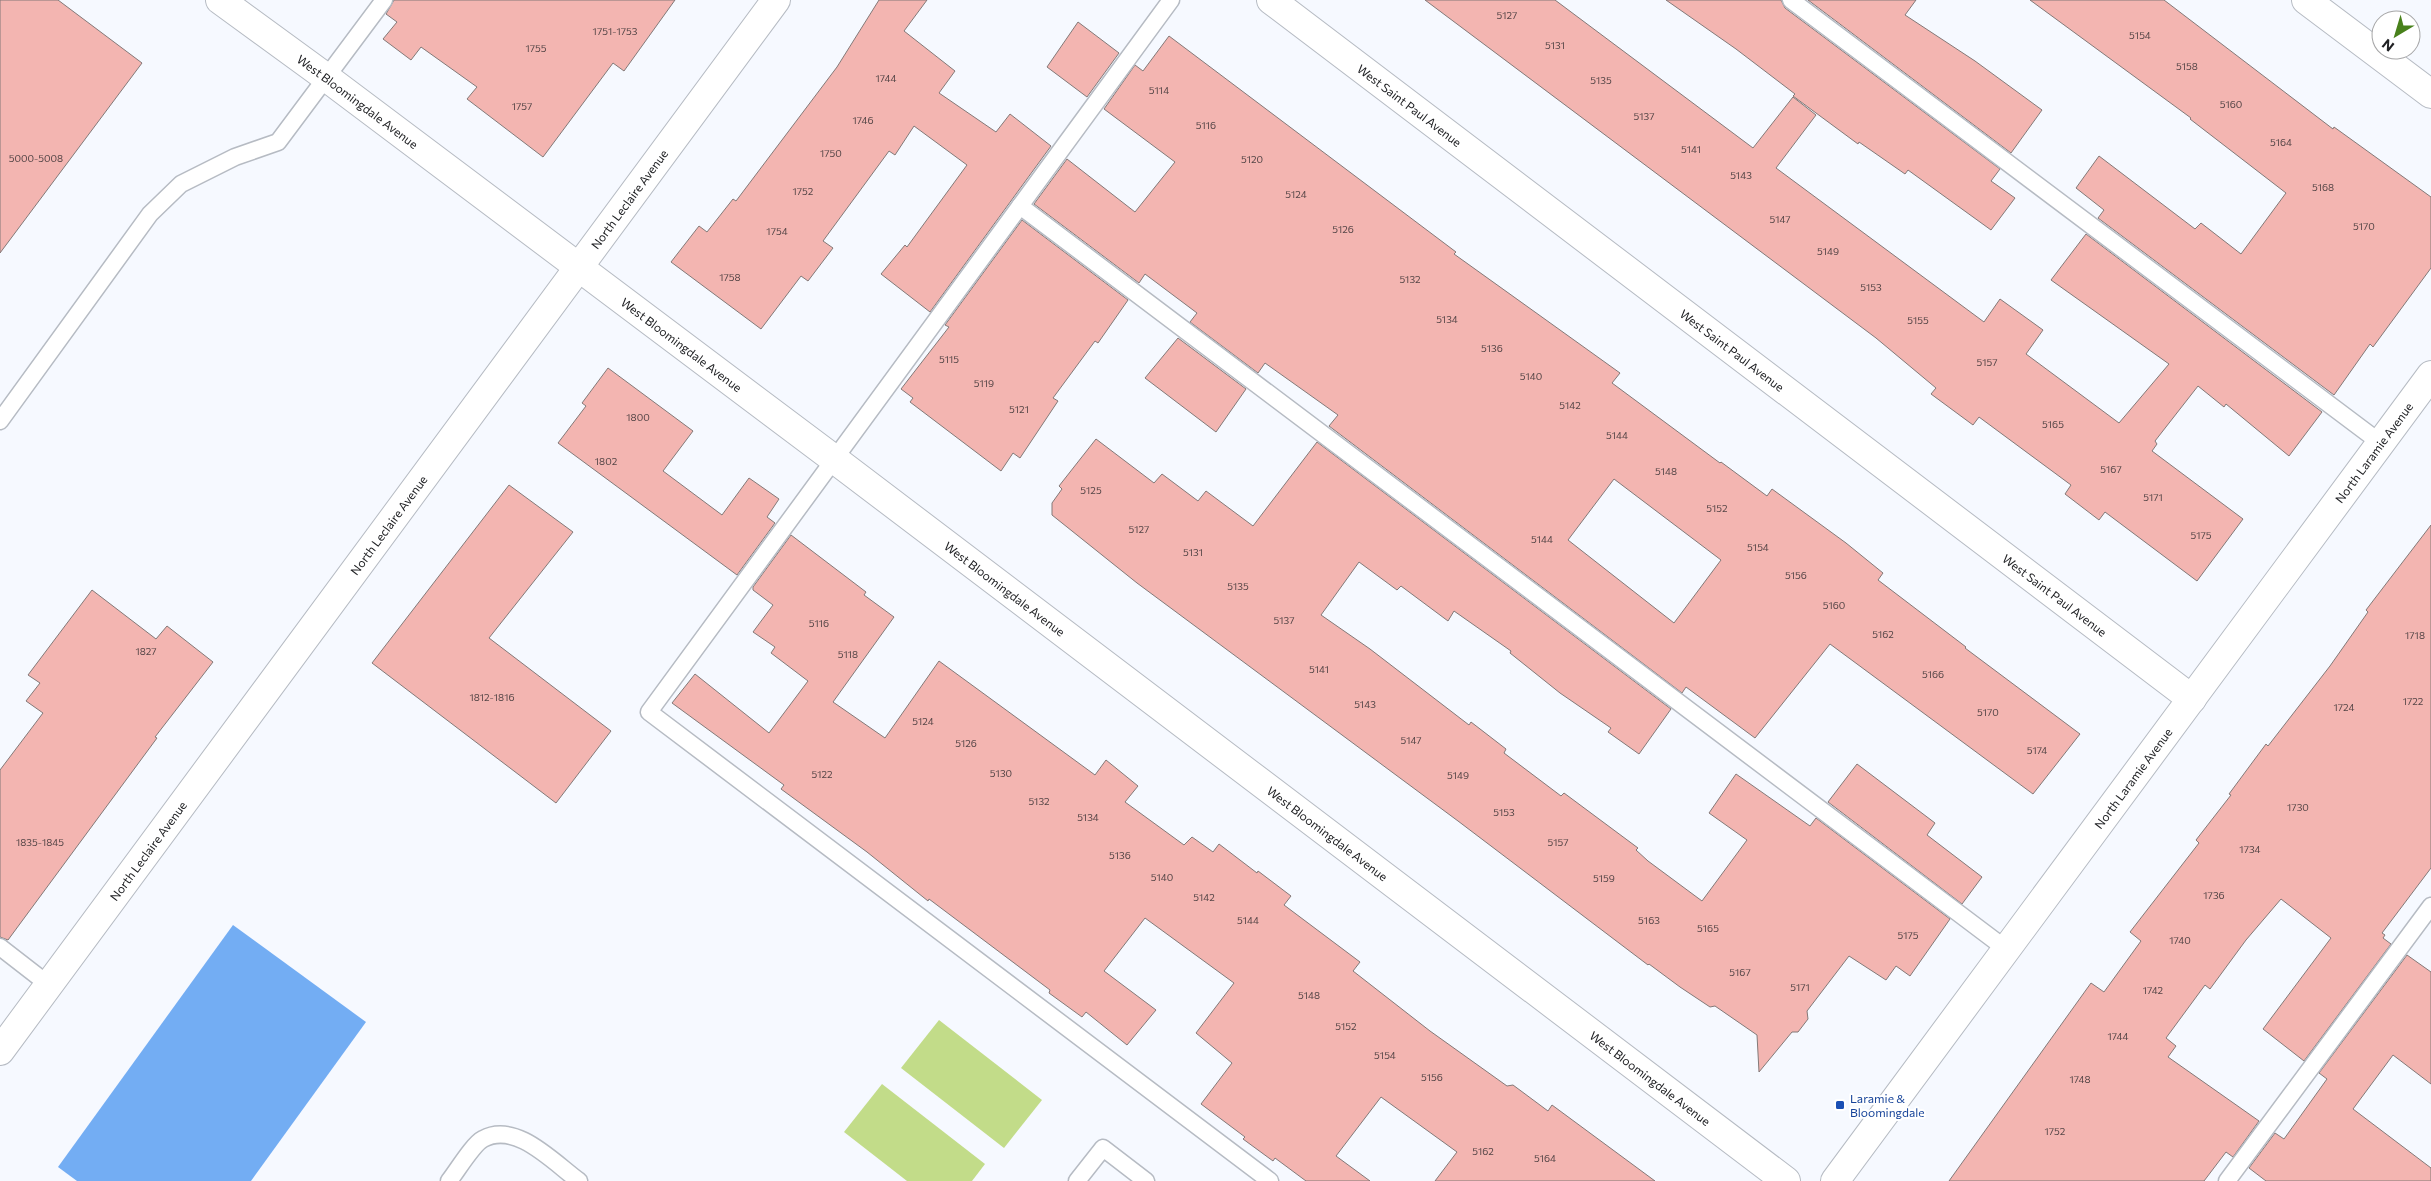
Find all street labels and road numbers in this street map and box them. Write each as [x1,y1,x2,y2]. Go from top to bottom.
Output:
street label: West Bloomingdale Avenue [294,52,421,151]
street label: West Saint Paul Avenue [1355,61,1464,149]
street label: North Leclaire Avenue [588,147,670,252]
street label: West Bloomingdale Avenue [618,295,745,394]
street label: West Saint Paul Avenue [1677,306,1787,394]
street label: North Laramie Avenue [2332,399,2415,506]
street label: North Leclaire Avenue [347,472,430,577]
street label: West Bloomingdale Avenue [942,538,1068,639]
street label: West Saint Paul Avenue [2000,551,2110,639]
street label: North Laramie Avenue [2091,725,2175,831]
street label: West Bloomingdale Avenue [1265,783,1390,883]
street label: North Leclaire Avenue [107,798,189,903]
street label: West Bloomingdale Avenue [1587,1028,1713,1128]

